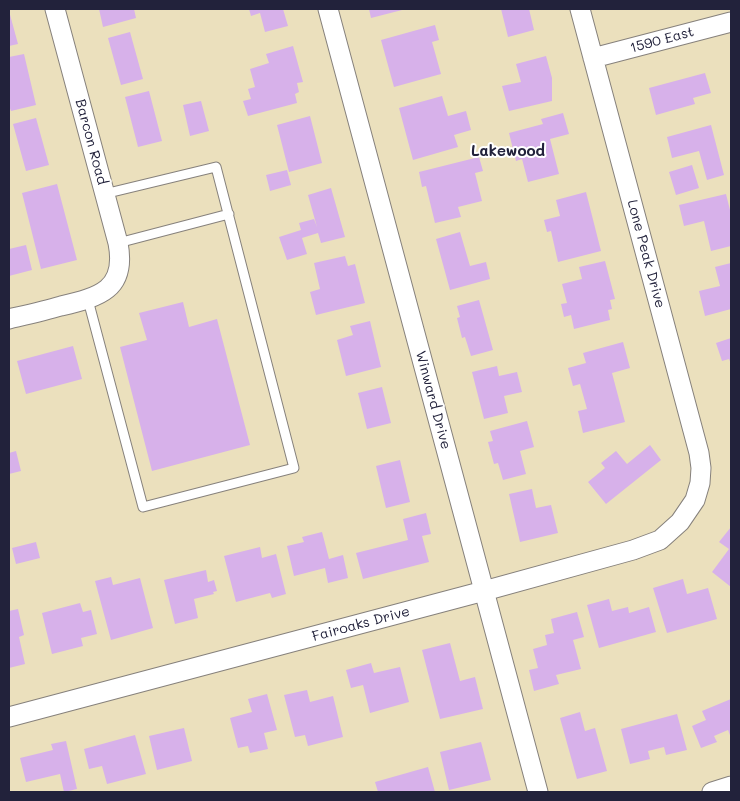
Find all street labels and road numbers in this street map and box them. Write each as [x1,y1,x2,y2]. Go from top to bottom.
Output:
street label: 1590 East [628,23,696,57]
street label: Barcon Road [71,97,111,187]
street label: Lone Peak Drive [623,198,669,310]
street label: Winward Drive [412,349,454,451]
street label: Fairoaks Drive [310,603,412,645]

